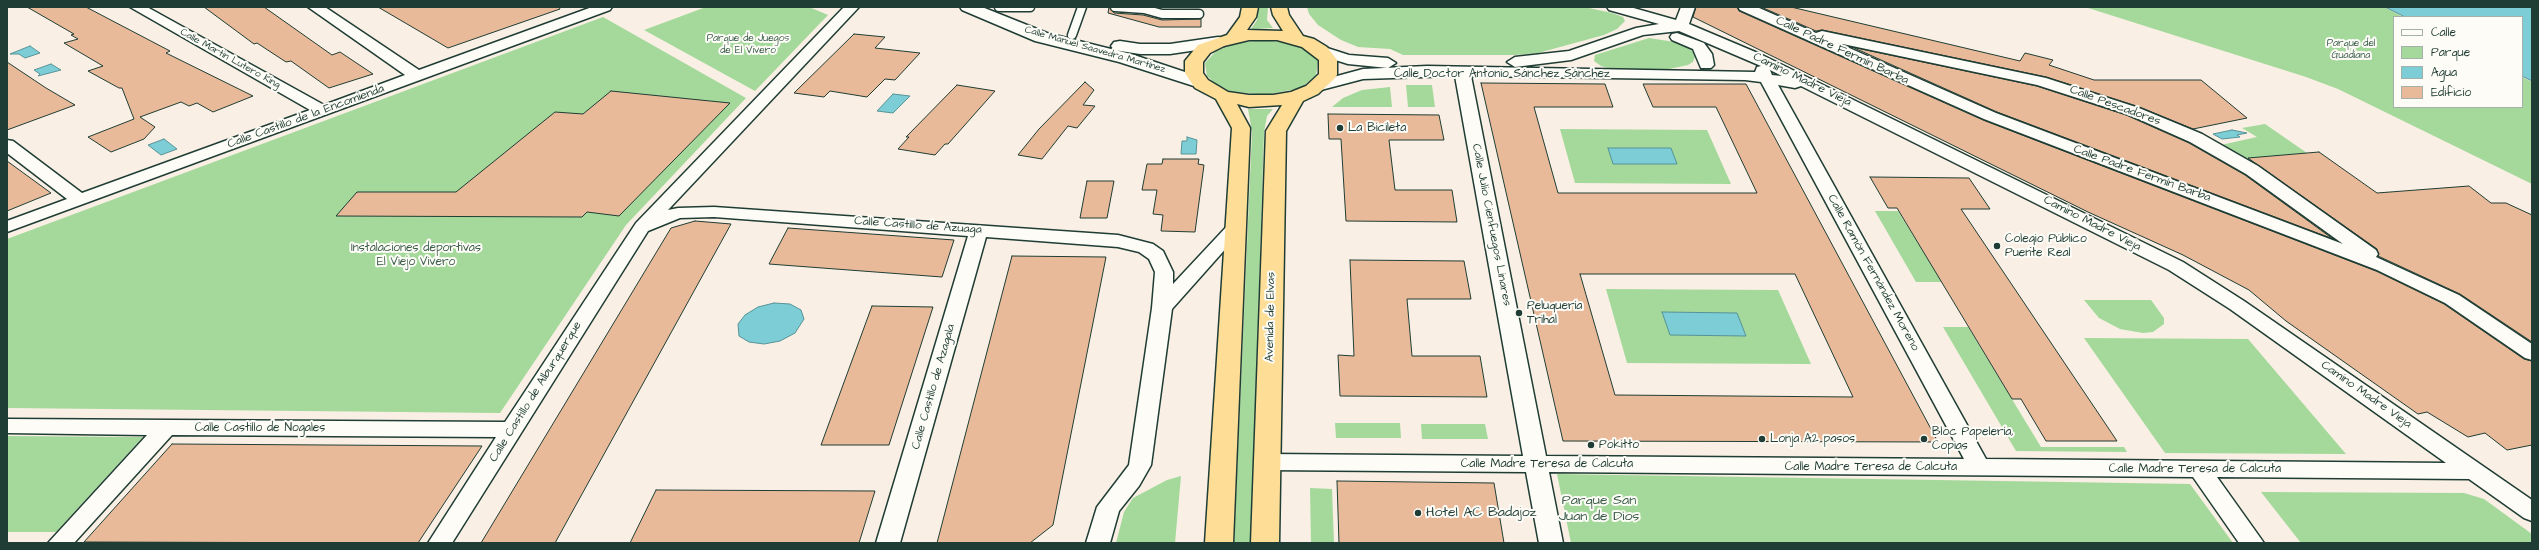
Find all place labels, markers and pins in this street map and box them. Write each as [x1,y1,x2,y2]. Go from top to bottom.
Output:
place label: La Bicileta [1348,121,1406,135]
marker: La Bicileta [1335,123,1345,133]
place label: Colegio Público Puente Real [2005,232,2087,260]
marker: Colegio Público Puente Real [1992,241,2002,251]
place label: Peluquería Trihal [1527,299,1582,327]
marker: Peluquería Trihal [1514,308,1524,318]
place label: Bloc Papelería, Copias [1932,425,2014,453]
place label: Lonja A2 pasos [1770,432,1855,446]
marker: Lonja A2 pasos [1757,434,1767,444]
marker: Bloc Papelería, Copias [1919,434,1929,444]
place label: Pokitto [1599,438,1639,452]
marker: Pokitto [1586,440,1596,450]
place label: Hotel AC Badajoz [1426,505,1537,521]
marker: Hotel AC Badajoz [1413,508,1423,518]

